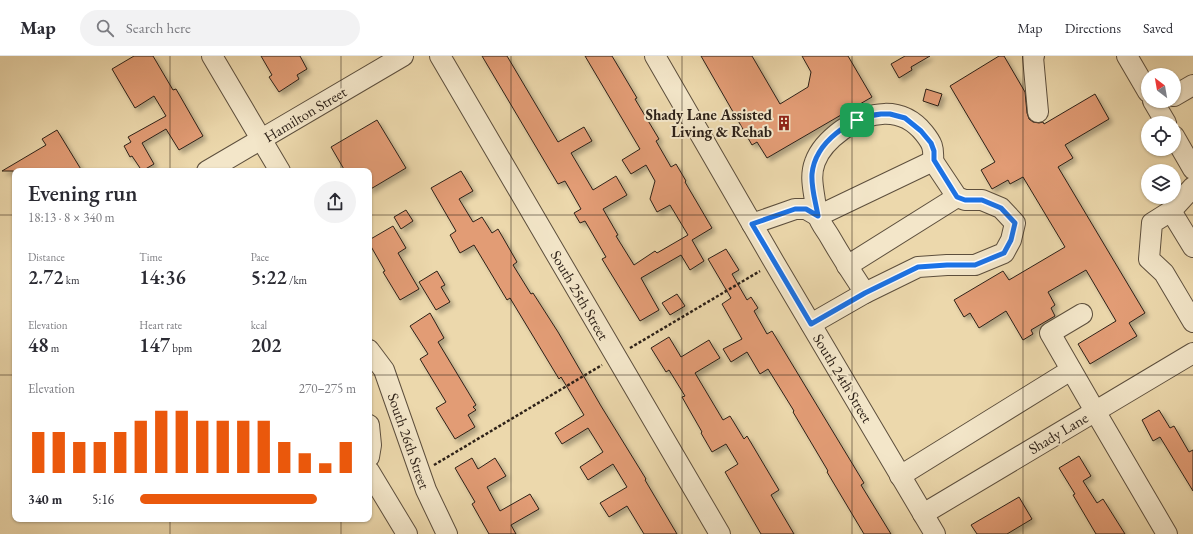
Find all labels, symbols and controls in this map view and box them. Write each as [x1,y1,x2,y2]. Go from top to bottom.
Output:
search box [80,10,360,46]
text: Map [20,15,56,40]
icon: search [94,17,116,39]
text: Search here [126,18,191,37]
text: Map [1017,19,1043,37]
text: Directions [1065,19,1121,37]
text: Saved [1143,19,1173,37]
north arrow [1141,68,1181,108]
map controls [1141,68,1181,204]
street label: Hamilton Street [260,82,350,146]
pin [840,103,874,137]
place label: Shady Lane Assisted Living & Rehab [646,105,773,141]
icon: arrive [846,109,868,131]
building icon: Shady Lane Assisted Living & Rehab [775,114,793,132]
button: locate [1141,116,1181,156]
button: layers [1141,164,1181,204]
text: Evening run [28,179,137,208]
button: share [314,181,356,223]
text: 18:13 · 8 × 340 m [28,209,115,226]
street label: South 25th Street [547,247,614,344]
text: Distance [28,250,65,264]
text: Time [139,250,162,264]
text: Pace [251,250,269,264]
text: 2.72 [28,264,64,290]
text: 14:36 [139,264,186,290]
text: 5:22 [251,264,287,290]
text: km [64,273,80,287]
text: /km [287,273,307,287]
text: Elevation [28,318,68,332]
text: Heart rate [139,318,182,332]
text: kcal [251,318,267,332]
street label: South 24th Street [809,330,877,426]
text: 48 [28,332,49,358]
text: 147 [139,332,170,358]
text: 202 [251,332,281,358]
text: m [49,341,59,355]
text: bpm [170,341,192,355]
text: Elevation [28,380,75,397]
text: 270–275 m [299,380,356,397]
street label: South 26th Street [384,390,434,492]
street label: Shady Lane [1025,408,1091,458]
text: 340 m [28,491,62,508]
text: 5:16 [92,491,114,508]

